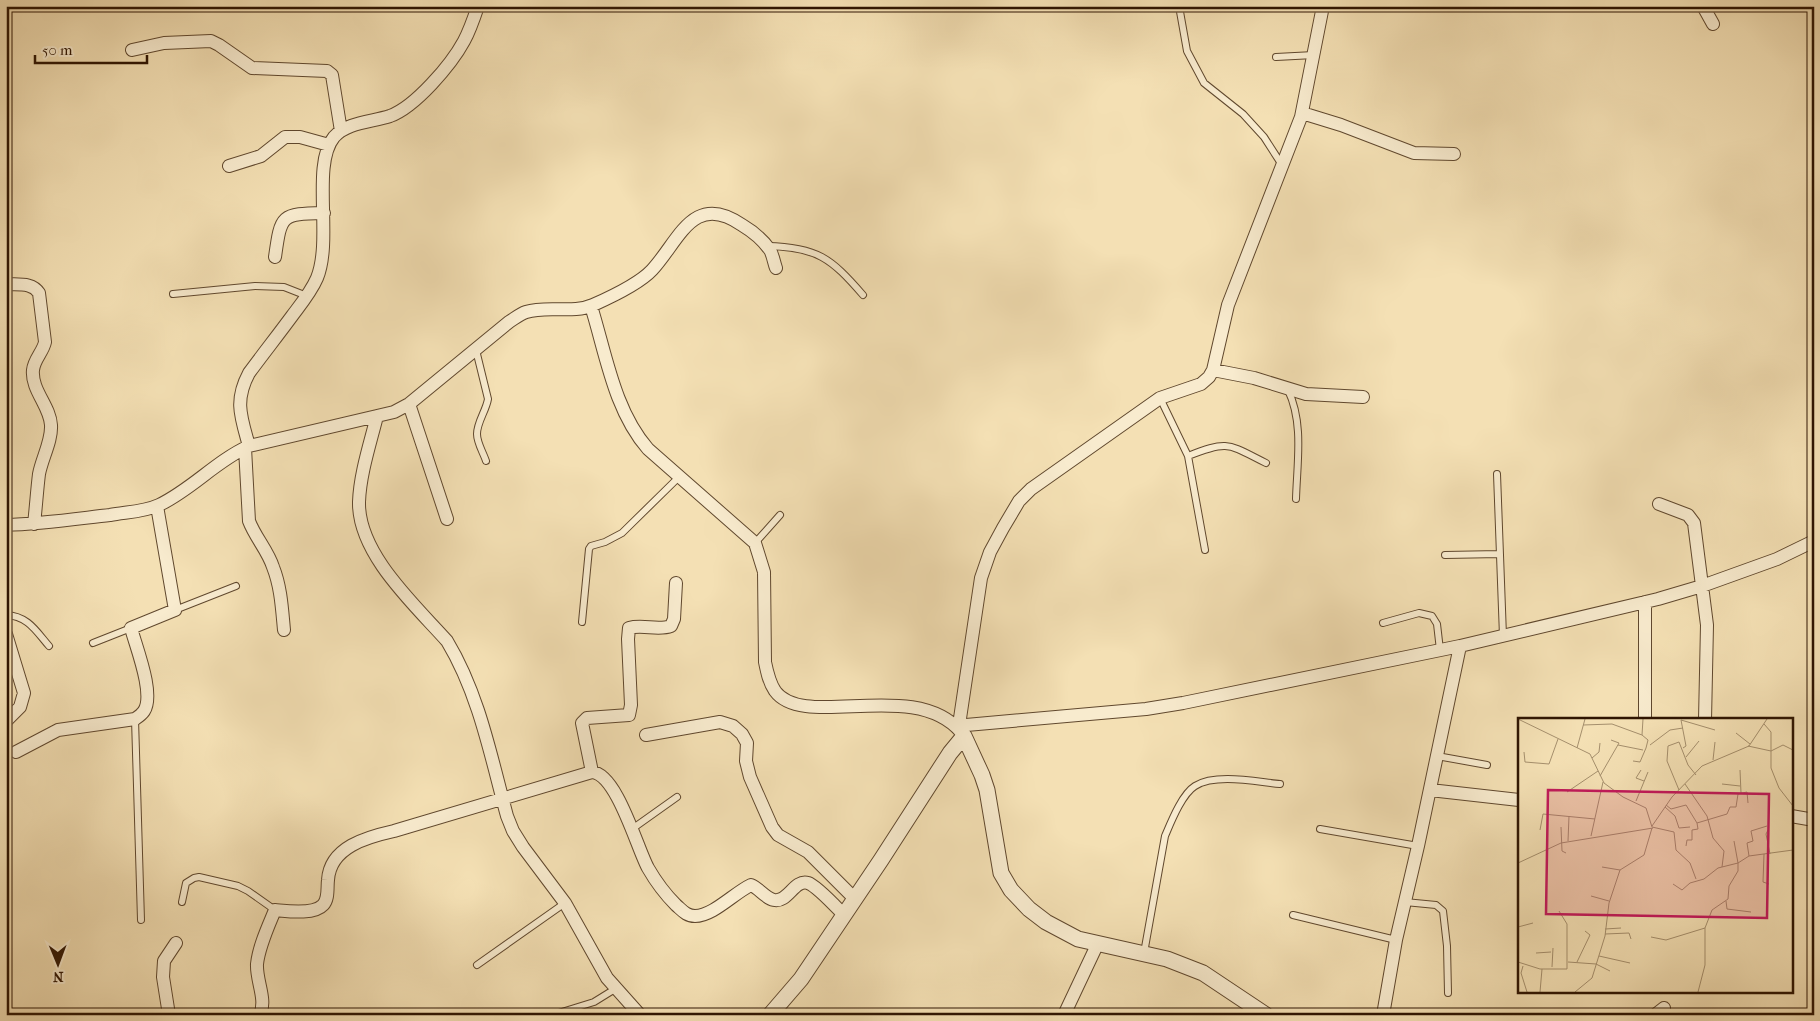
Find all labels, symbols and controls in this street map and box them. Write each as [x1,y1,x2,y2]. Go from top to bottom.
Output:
scale bar [35,32,148,64]
text: 50 m [42,41,73,59]
inset map [1518,718,1792,994]
north arrow [32,938,82,988]
text: N [52,968,64,985]

